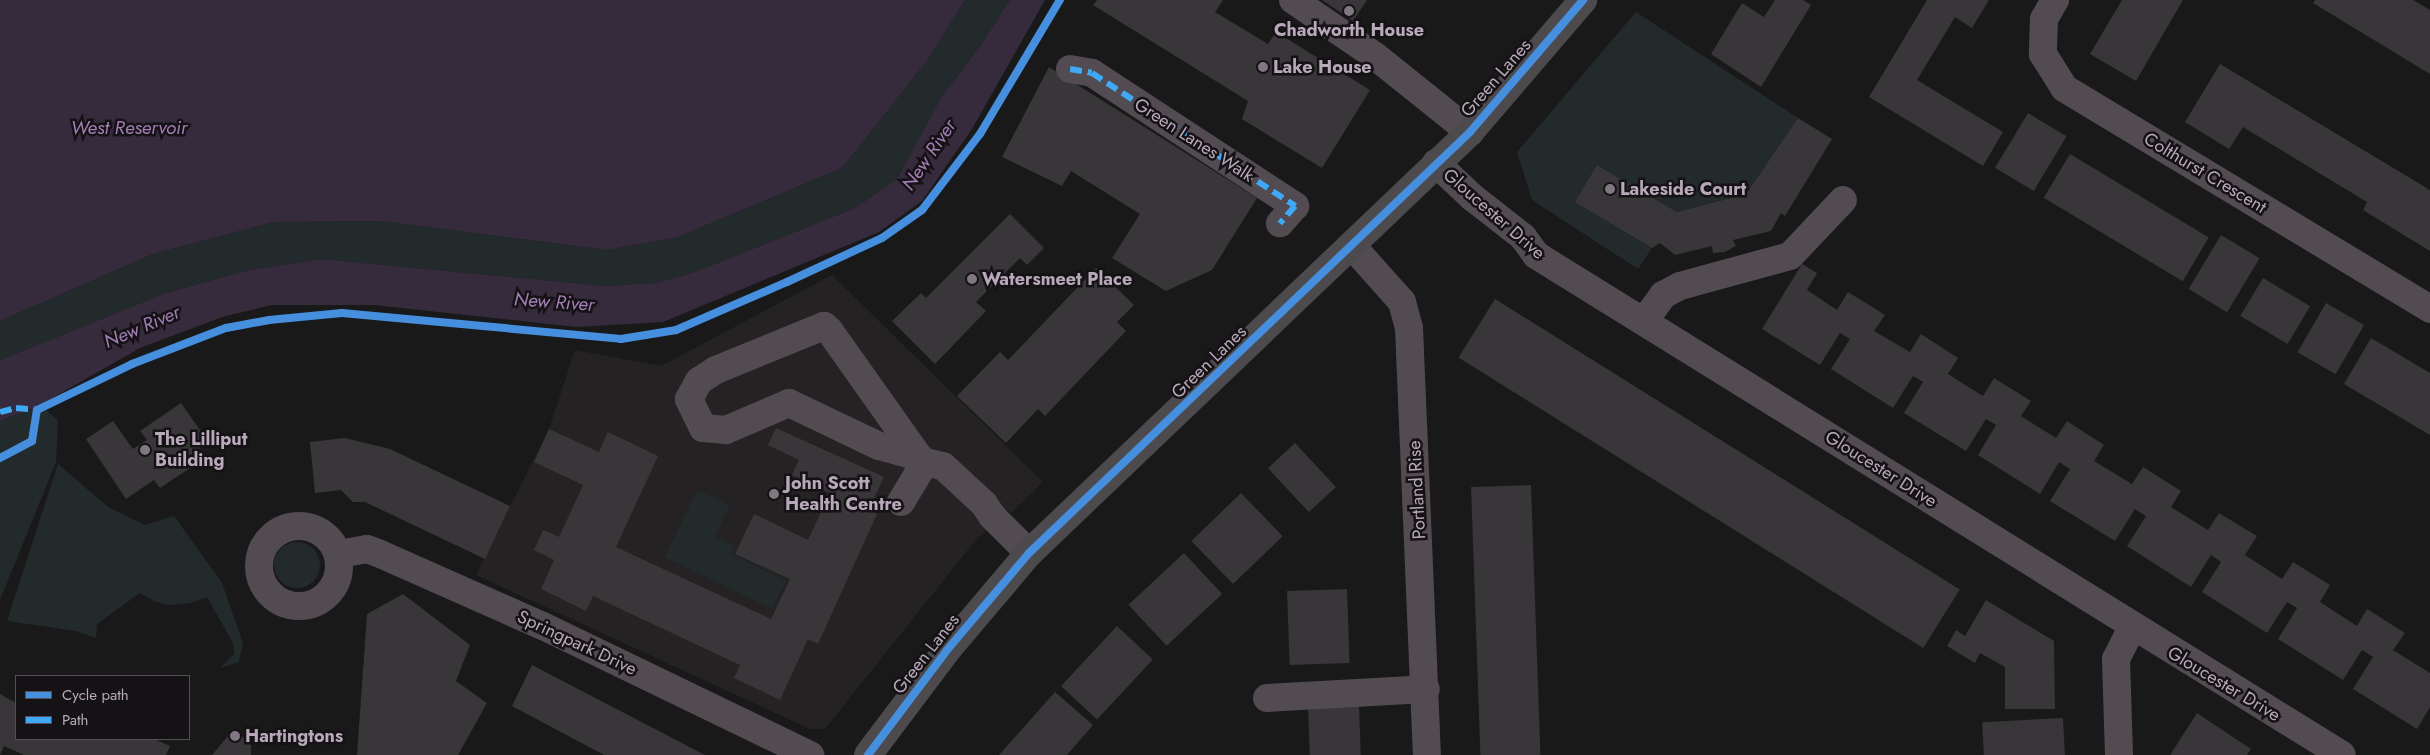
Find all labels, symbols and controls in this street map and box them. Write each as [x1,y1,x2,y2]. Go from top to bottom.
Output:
marker: Chadworth House [1343,5,1355,17]
place label: Chadworth House [1274,19,1424,41]
street label: Green Lanes [1456,35,1536,121]
place label: Lake House [1273,56,1372,78]
marker: Lake House [1257,61,1269,73]
street label: Green Lanes Walk [1130,93,1258,187]
water label: New River [897,115,961,195]
water label: West Reservoir [71,117,187,139]
street label: Colthurst Crescent [2140,128,2270,218]
street label: Gloucester Drive [1439,164,1549,264]
place label: Lakeside Court [1620,178,1746,200]
marker: Lakeside Court [1604,183,1616,195]
place label: Watersmeet Place [982,268,1132,290]
marker: Watersmeet Place [966,273,978,285]
water label: New River [513,288,595,316]
water label: New River [100,301,184,353]
street label: Green Lanes [1167,321,1251,403]
street label: Gloucester Drive [1821,426,1941,512]
place label: The Lilliput Building [155,429,247,472]
street label: Portland Rise [1404,440,1430,540]
marker: The Lilliput Building [139,444,151,456]
place label: John Scott Health Centre [785,473,902,516]
marker: John Scott Health Centre [767,487,781,501]
street label: Springpark Drive [514,606,640,680]
street label: Green Lanes [888,610,964,698]
street label: Gloucester Drive [2164,642,2284,726]
legend [15,675,190,740]
text: Cycle path [62,684,129,706]
text: Path [62,709,88,731]
place label: Hartingtons [245,725,343,747]
marker: Hartingtons [229,730,241,742]

